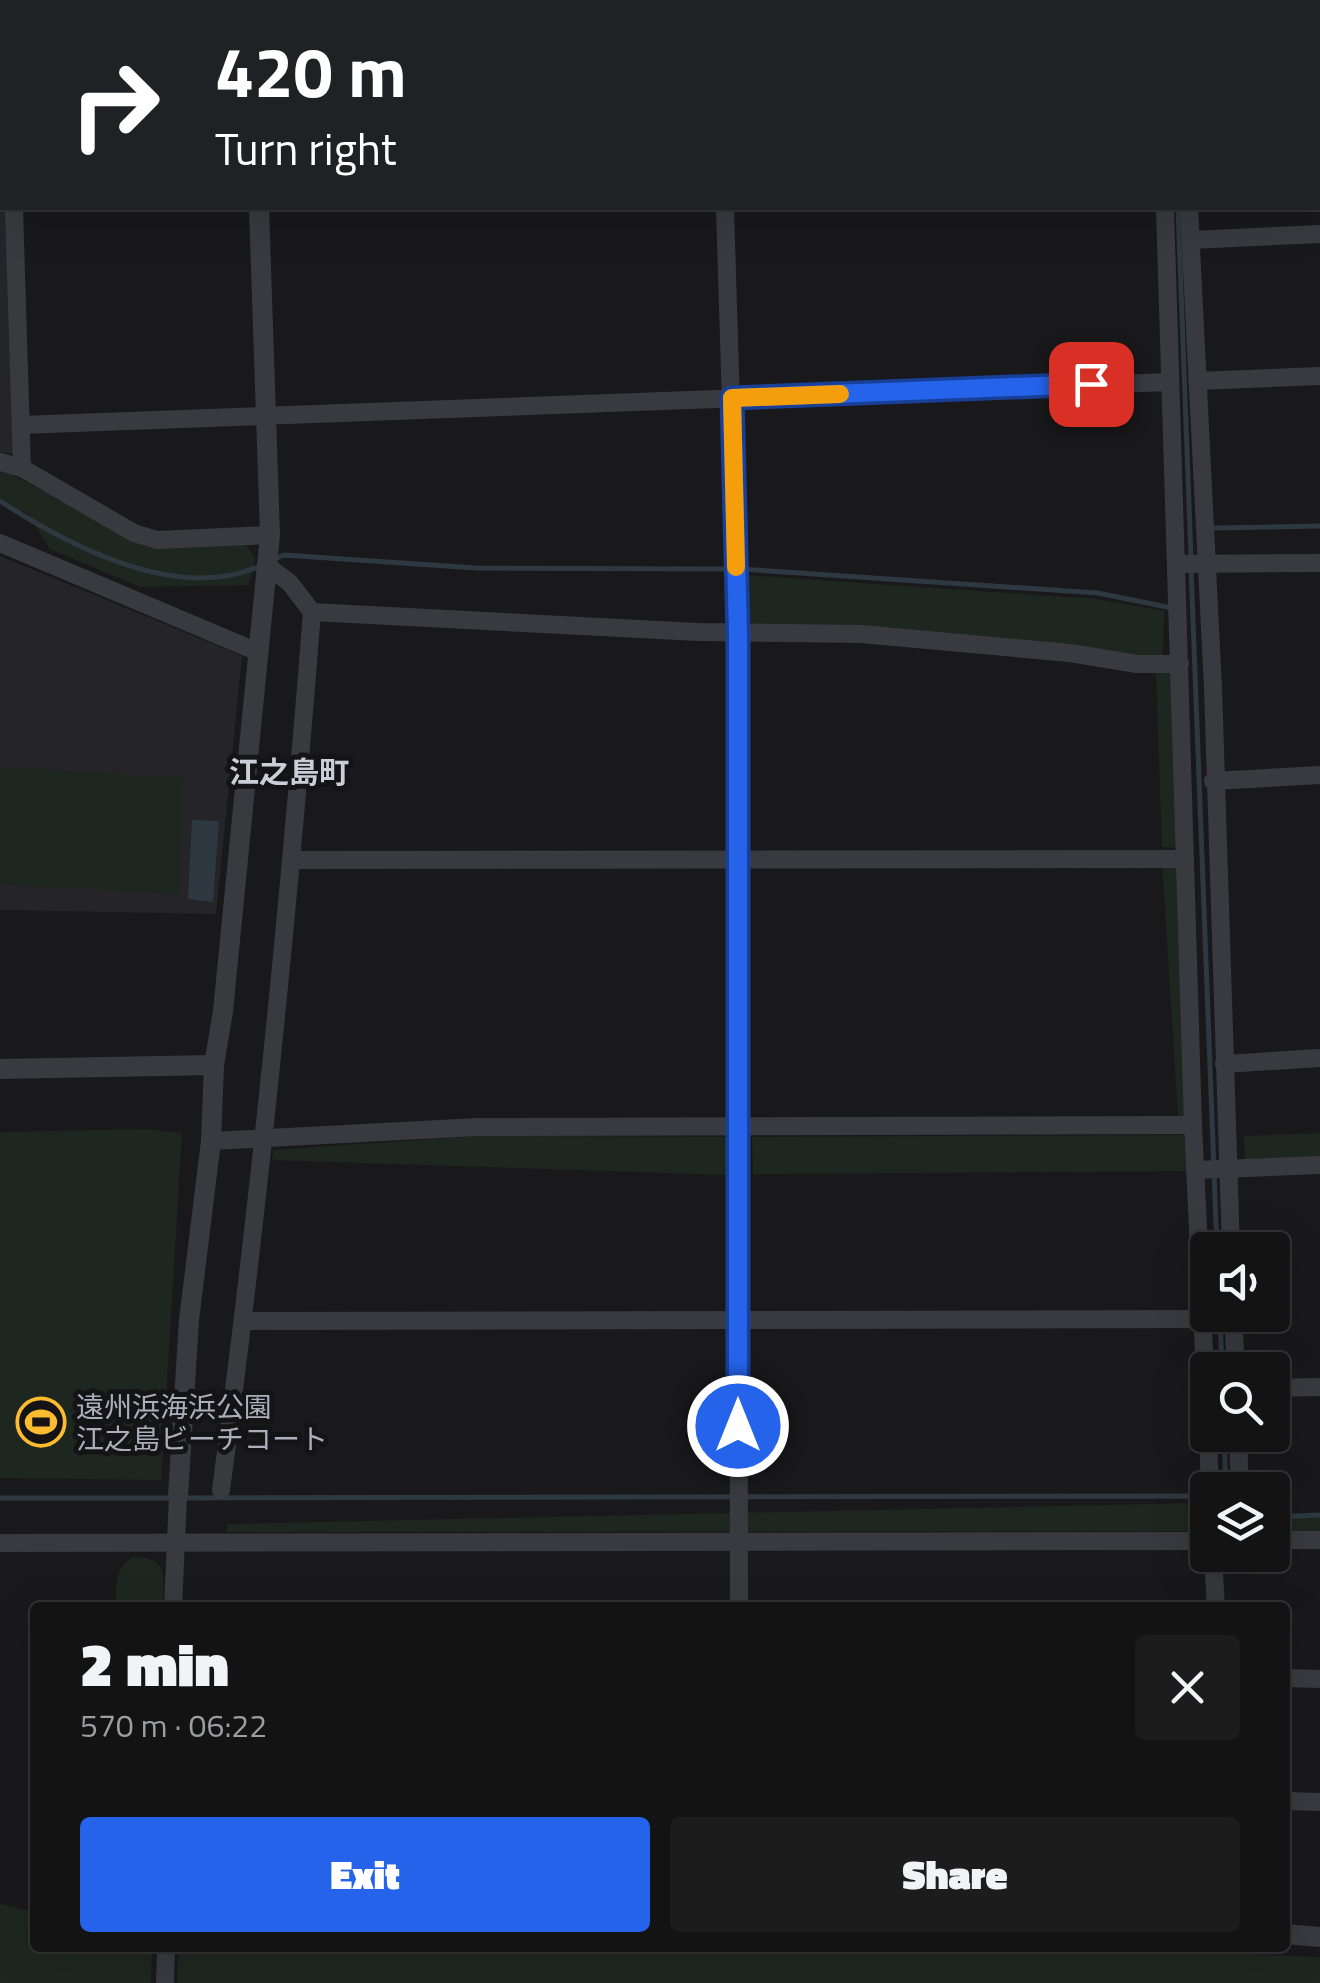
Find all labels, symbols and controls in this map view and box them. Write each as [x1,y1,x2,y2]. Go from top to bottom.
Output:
text: 420 m [215,18,407,124]
icon: right [50,40,180,170]
text: Turn right [215,114,397,182]
pin [1049,342,1134,427]
icon: arrive [1064,357,1119,412]
district label: 江之島町 [229,749,349,795]
map controls [1190,1232,1290,1572]
button: sound [1190,1232,1290,1332]
button: search [1190,1352,1290,1452]
position arrow [686,1374,790,1478]
place label: 遠州浜海浜公園 江之島ビーチコート [76,1385,328,1460]
sports icon: 遠州浜海浜公園 江之島ビーチコート [15,1396,67,1448]
button: layers [1190,1472,1290,1572]
text: 2 min [80,1618,229,1709]
button: close [1135,1635,1240,1740]
text: 570 m · 06:22 [80,1701,267,1749]
button: Exit [80,1817,650,1932]
button: Share [670,1817,1240,1932]

